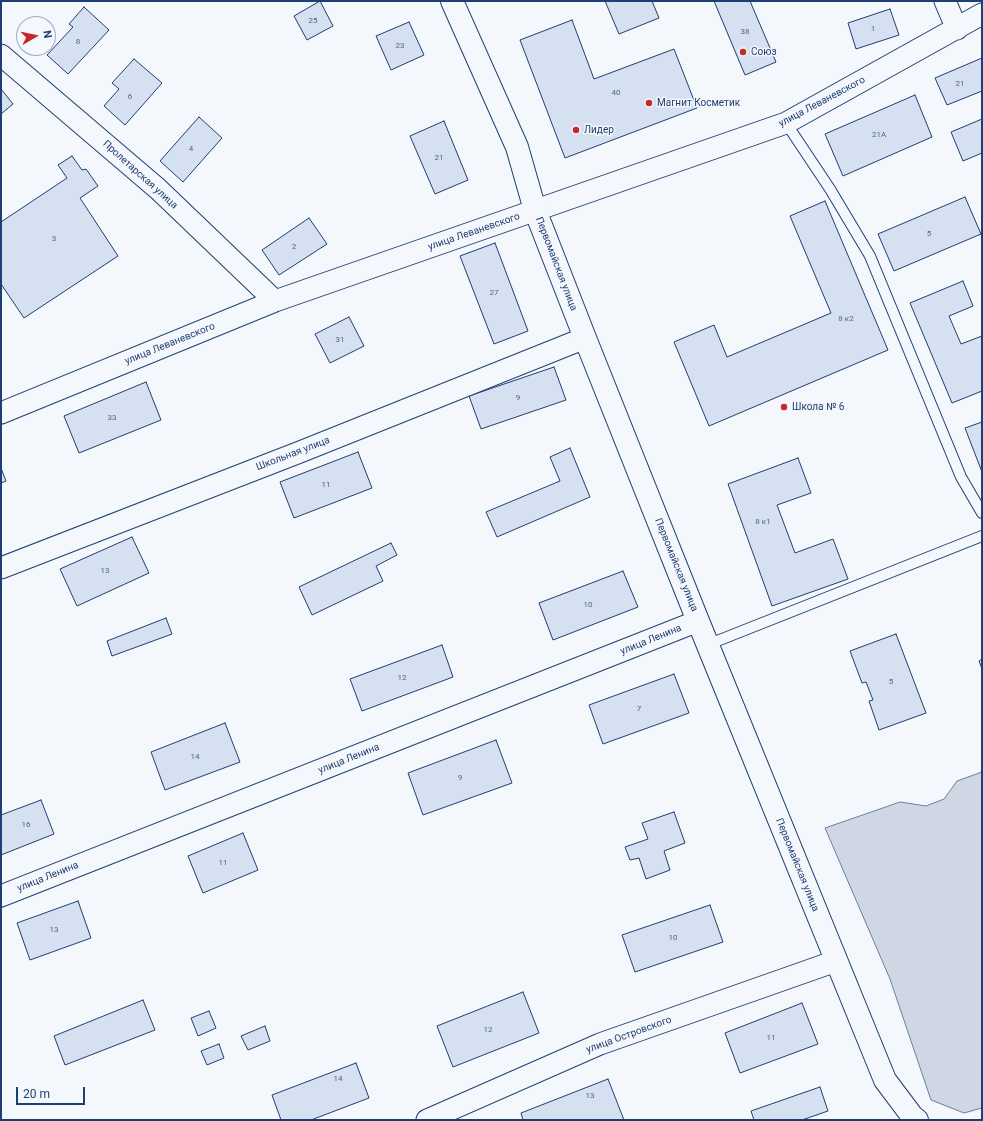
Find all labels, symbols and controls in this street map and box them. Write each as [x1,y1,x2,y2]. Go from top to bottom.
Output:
north arrow [16,16,56,56]
house number: 25 [309,16,317,26]
house number: 1 [871,24,875,34]
house number: 38 [741,27,749,37]
text: N [40,29,54,39]
house number: 8 [76,37,80,47]
house number: 23 [396,41,404,51]
place label: Союз [751,46,776,58]
marker: Союз [738,47,748,57]
street label: улица Леваневского [777,74,867,130]
house number: 21 [956,79,964,89]
house number: 40 [612,88,620,98]
house number: 6 [128,92,132,102]
place label: Магнит Косметик [657,97,740,109]
marker: Магнит Косметик [644,98,654,108]
place label: Лидер [584,124,614,136]
marker: Лидер [571,125,581,135]
house number: 21А [872,130,886,140]
street label: Пролетарская улица [100,138,180,212]
house number: 4 [189,144,193,154]
house number: 21 [435,153,443,163]
street label: улица Леваневского [427,211,521,253]
street label: Первомайская улица [533,215,579,313]
house number: 5 [927,229,931,239]
house number: 3 [52,234,56,244]
house number: 2 [292,242,296,252]
house number: 27 [490,288,498,298]
house number: 8 к2 [838,314,854,324]
street label: улица Леваневского [123,320,217,368]
house number: 31 [336,335,344,345]
house number: 9 [516,393,520,403]
place label: Школа № 6 [792,401,844,413]
marker: Школа № 6 [779,402,789,412]
house number: 33 [108,413,116,423]
street label: Школьная улица [254,434,332,474]
house number: 11 [322,480,330,490]
street label: Первомайская улица [652,517,700,613]
house number: 8 к1 [755,517,771,527]
house number: 13 [101,566,109,576]
house number: 10 [584,600,592,610]
street label: улица Ленина [619,622,683,658]
house number: 12 [398,673,406,683]
house number: 5 [889,677,893,687]
house number: 7 [637,704,641,714]
street label: улица Ленина [317,741,381,777]
house number: 14 [191,752,199,762]
house number: 9 [458,773,462,783]
street label: Первомайская улица [773,817,821,913]
house number: 16 [22,820,30,830]
house number: 11 [219,858,227,868]
street label: улица Ленина [16,859,80,895]
house number: 13 [50,925,58,935]
house number: 10 [669,933,677,943]
street label: улица Островского [585,1014,673,1056]
house number: 12 [484,1025,492,1035]
house number: 11 [767,1033,775,1043]
house number: 14 [334,1074,342,1084]
scale bar [18,1079,87,1105]
text: 20 m [23,1087,50,1101]
house number: 13 [586,1091,594,1101]

